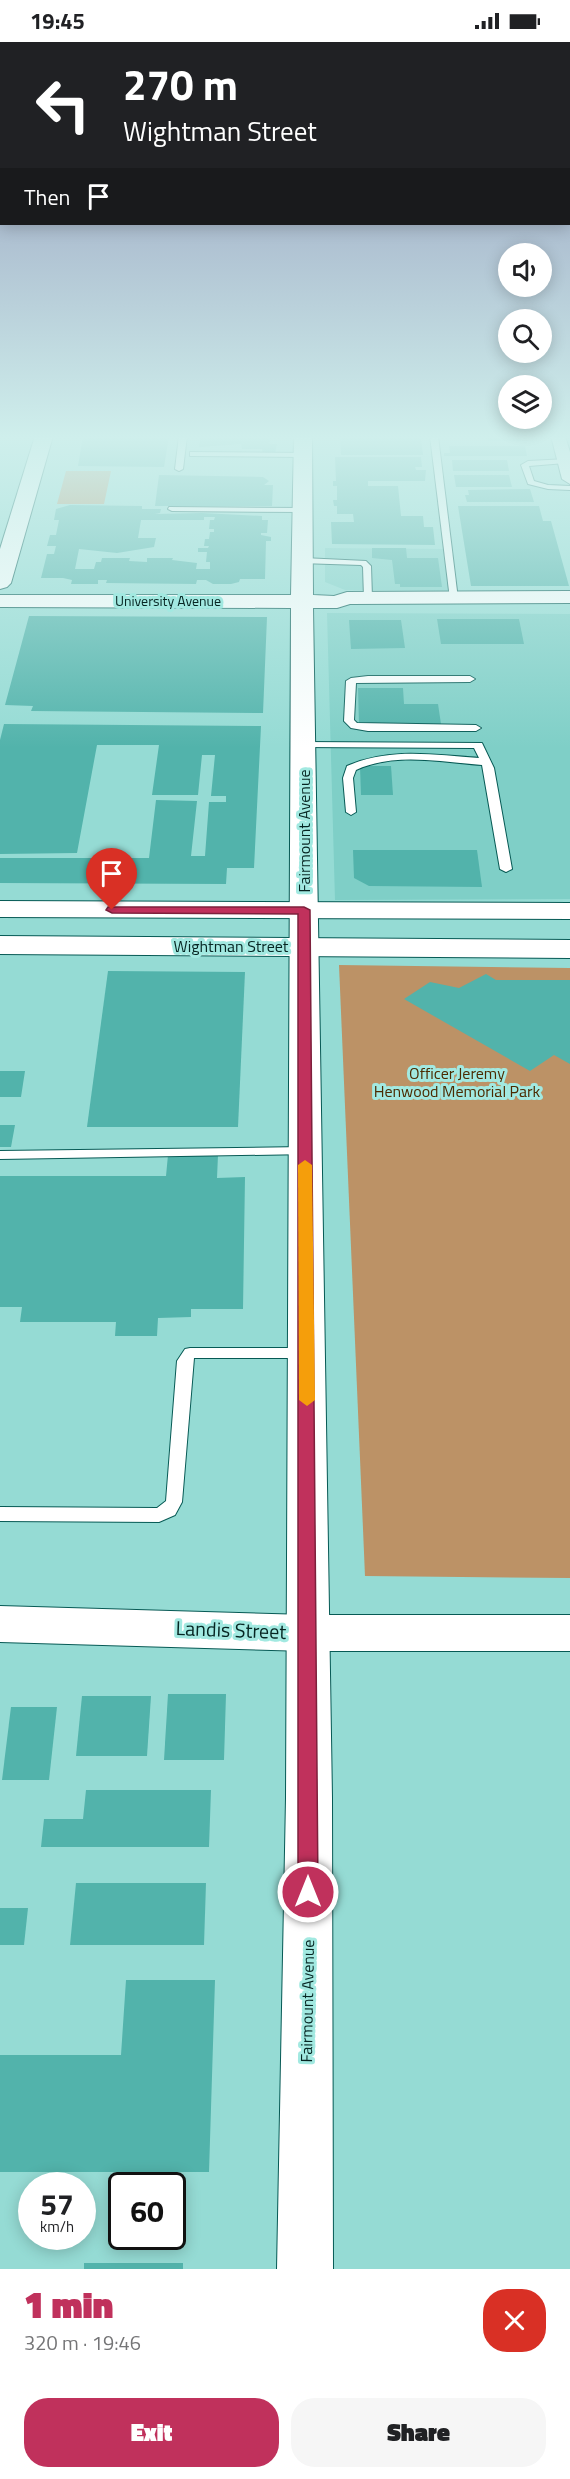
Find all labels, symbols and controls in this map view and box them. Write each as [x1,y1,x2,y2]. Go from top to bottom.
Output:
text: 19:45 [30,4,85,38]
text: 270 m [123,52,238,116]
icon: left [24,66,102,144]
text: Wightman Street [123,110,317,151]
text: Then [24,180,70,214]
icon: arrive [82,180,115,213]
map controls [498,243,552,429]
button: sound [498,243,552,297]
button: search [498,309,552,363]
button: layers [498,375,552,429]
street label: University Avenue [115,590,221,611]
street label: Fairmount Avenue [292,770,316,893]
pin [86,848,137,910]
icon: arrive [95,857,128,890]
street label: Wightman Street [174,934,289,958]
park label: Officer Jeremy Henwood Memorial Park [374,1061,541,1103]
street label: Landis Street [175,1612,287,1647]
position arrow [276,1860,340,1924]
street label: Fairmount Avenue [294,1939,320,2063]
speed limit sign: 60 [108,2172,186,2250]
text: 57 [40,2181,74,2227]
text: km/h [40,2215,74,2238]
text: 1 min [24,2277,113,2332]
button: close [483,2289,546,2352]
text: 320 m · 19:46 [24,2327,141,2358]
button: Exit [24,2398,279,2467]
button: Share [291,2398,546,2467]

